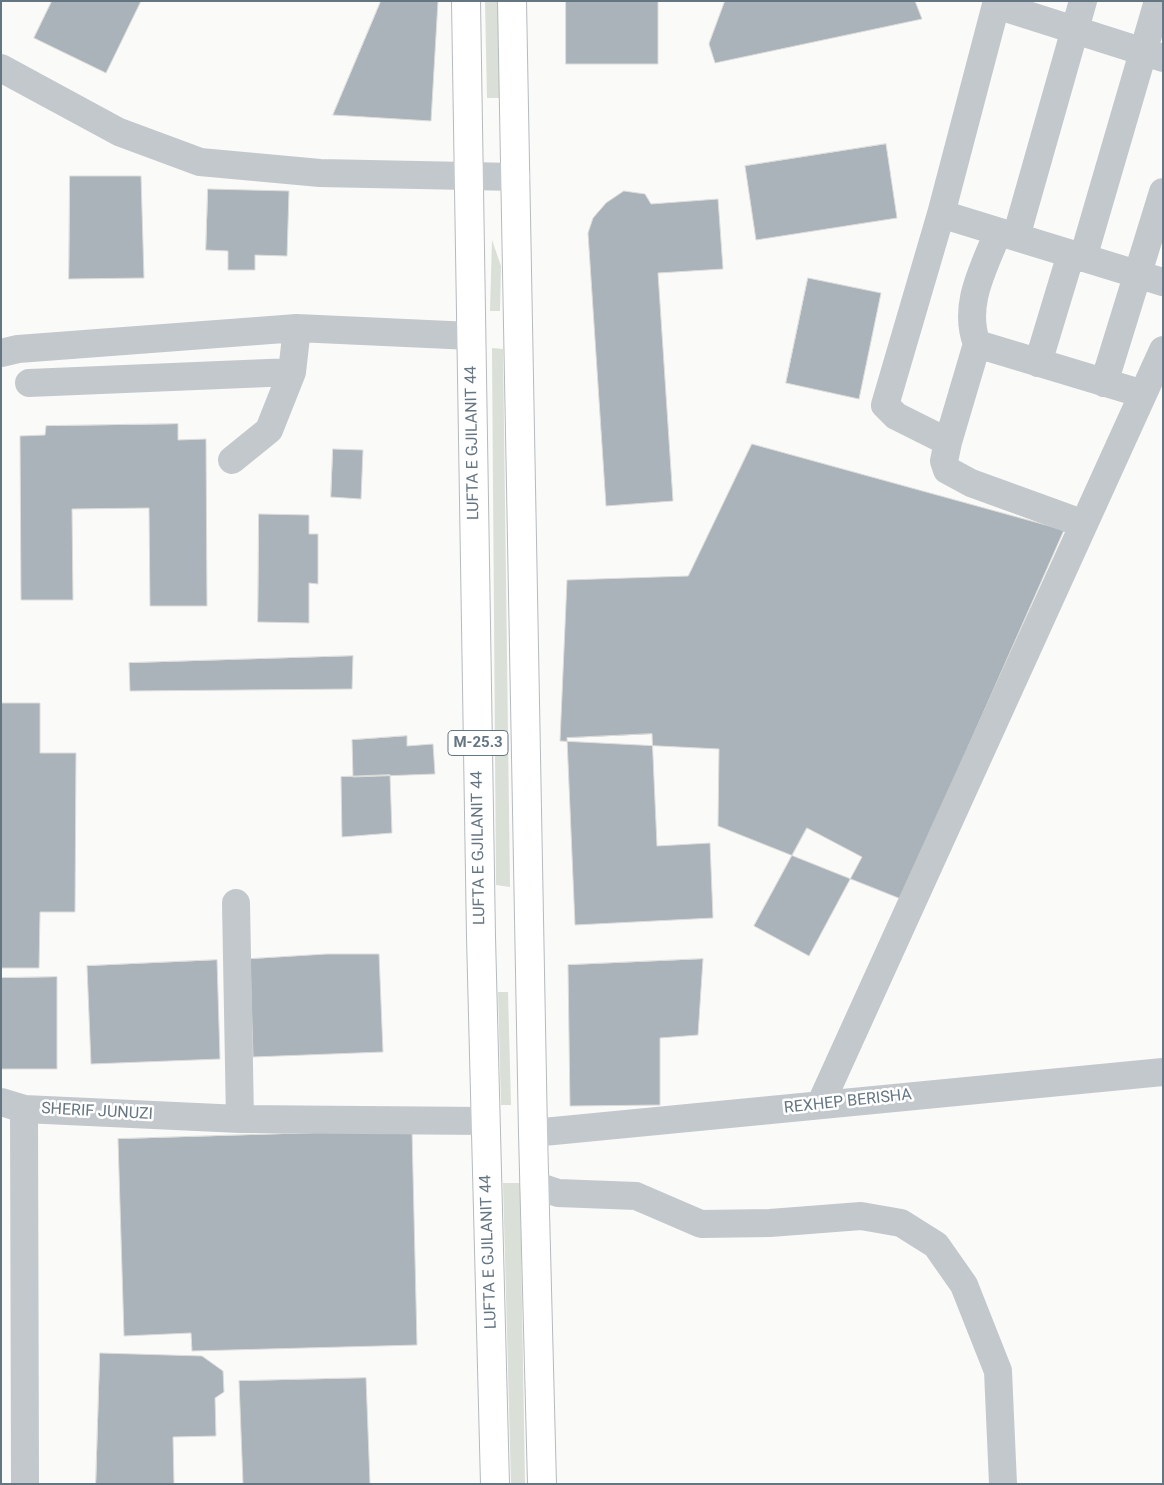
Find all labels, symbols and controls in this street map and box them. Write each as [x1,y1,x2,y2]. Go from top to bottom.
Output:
street label: LUFTA E GJILANIT 44 [462,366,484,520]
road number: M-25.3 [448,730,508,756]
street label: LUFTA E GJILANIT 44 [468,771,490,925]
street label: REXHEP BERISHA [783,1086,913,1118]
street label: SHERIF JUNUZI [41,1099,153,1125]
street label: LUFTA E GJILANIT 44 [477,1175,501,1329]

